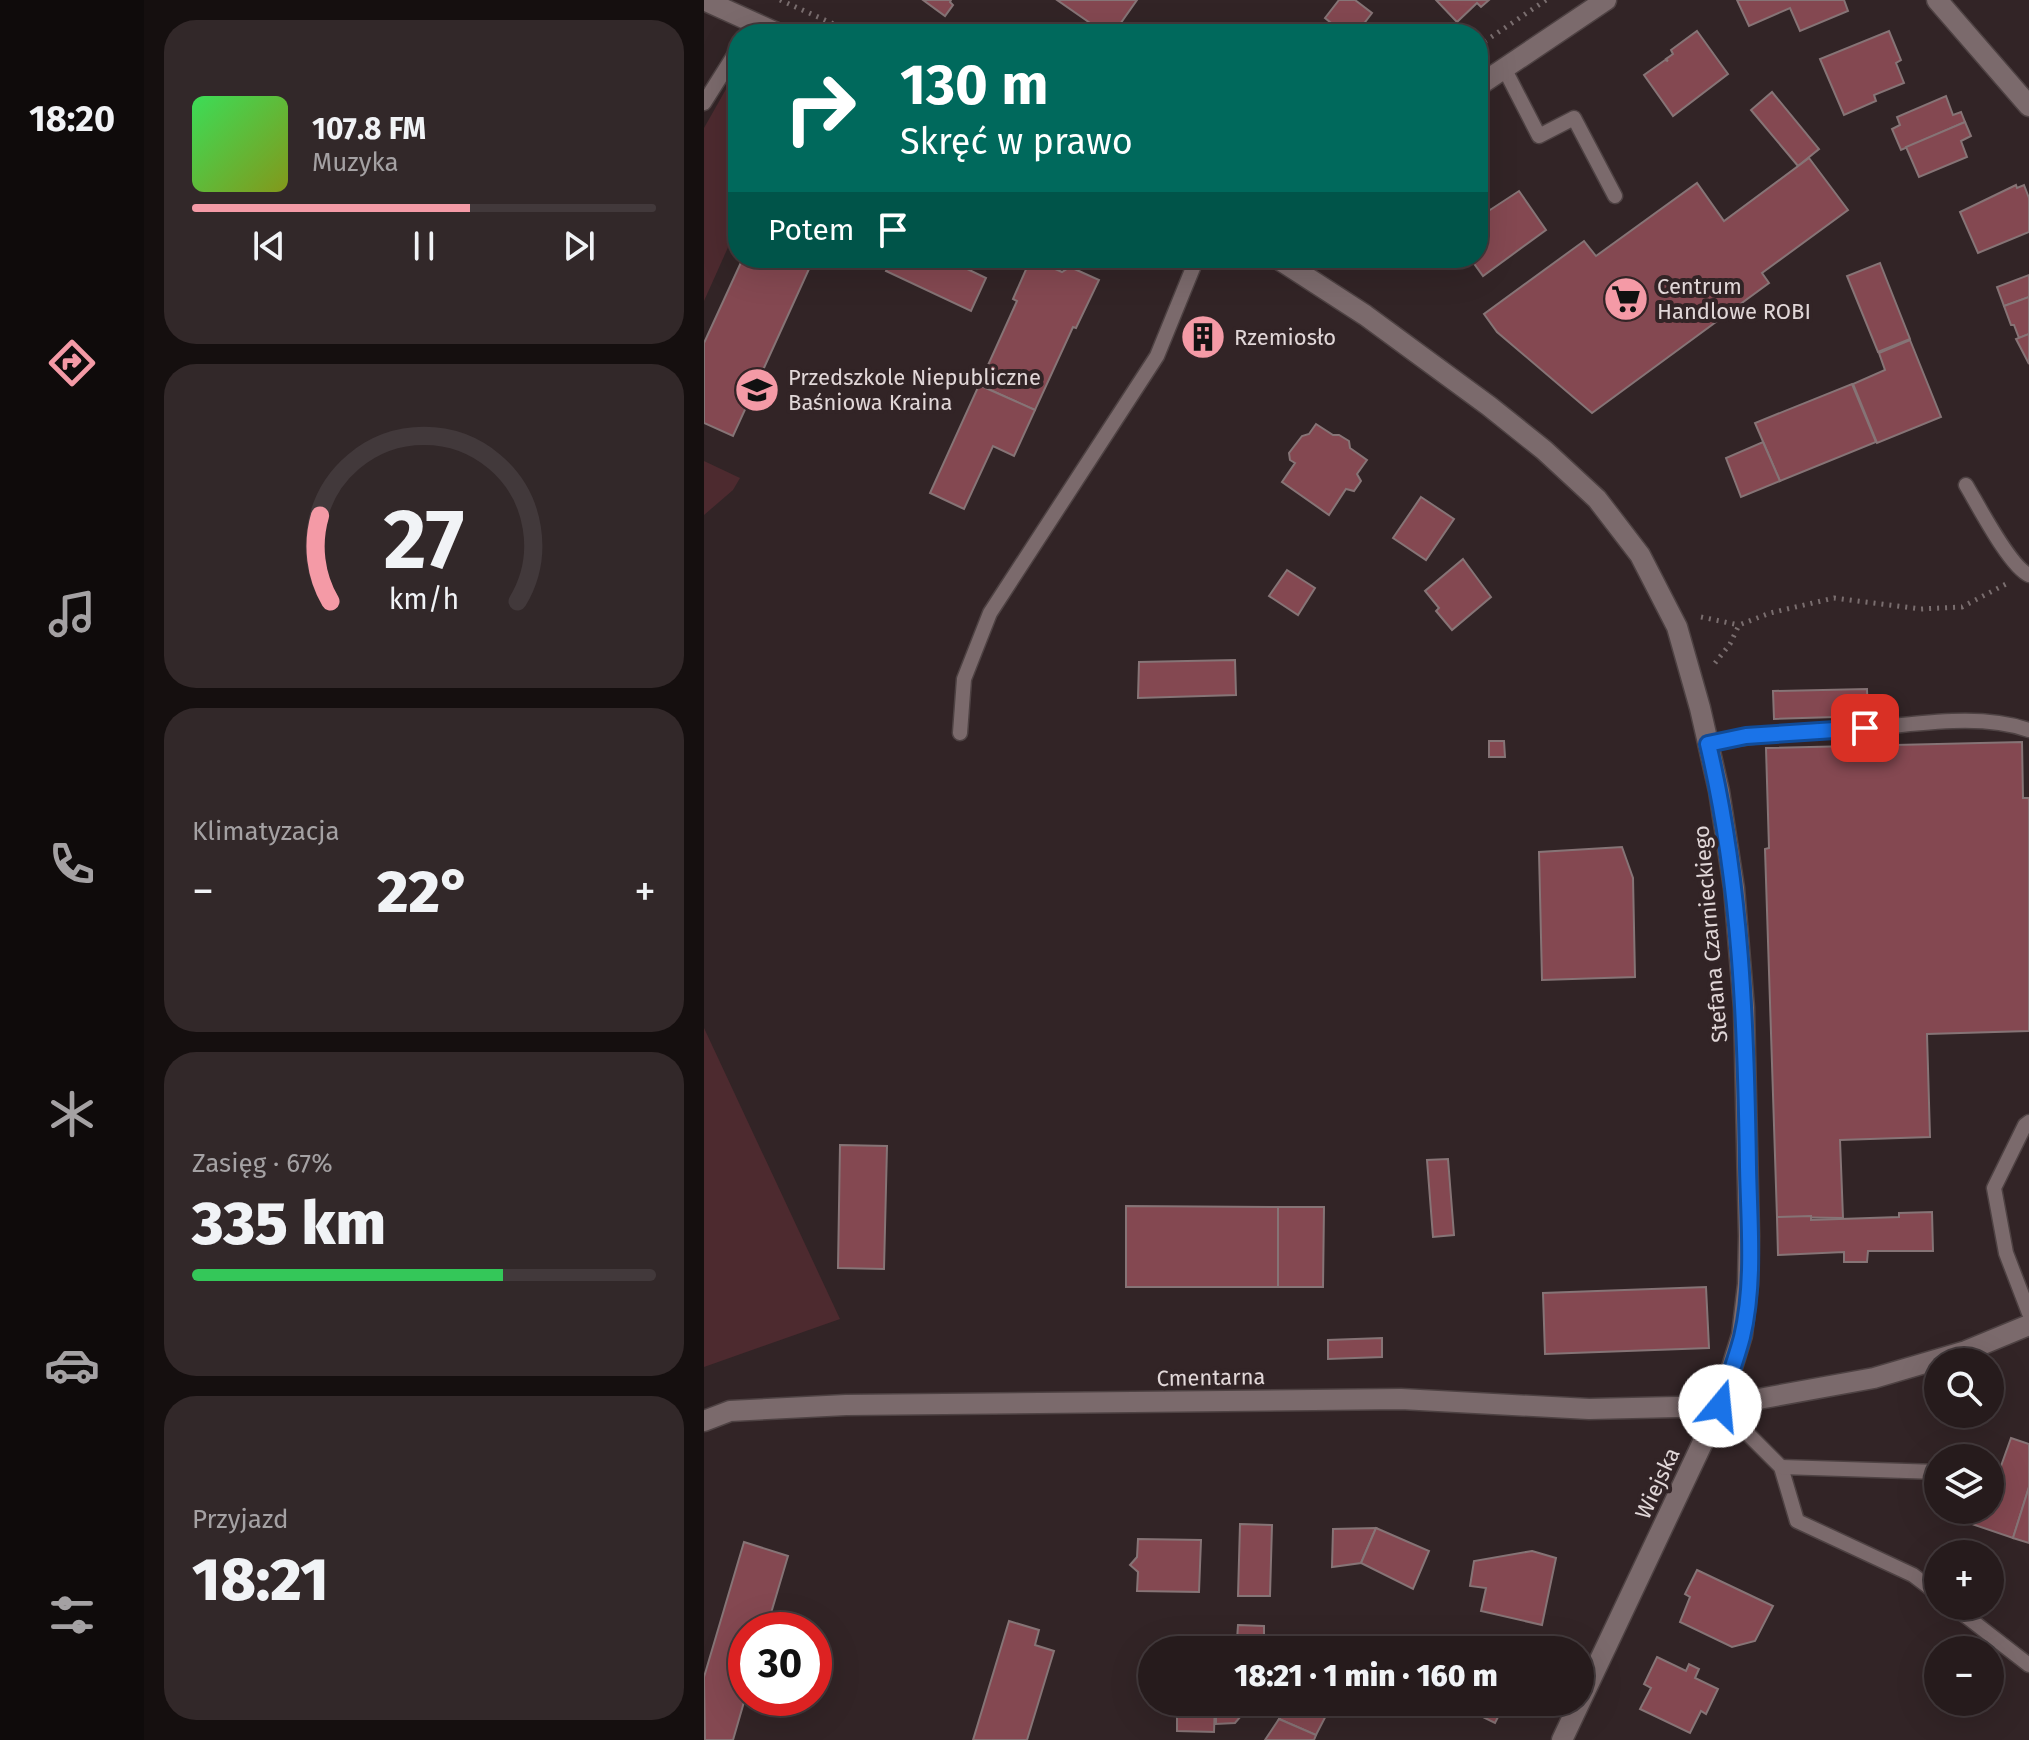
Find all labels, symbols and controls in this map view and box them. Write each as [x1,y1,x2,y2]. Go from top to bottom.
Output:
text: 130 m [900,52,1048,119]
icon: right [768,56,872,160]
text: 18:20 [29,97,115,141]
text: 107.8 FM [312,111,426,147]
text: Skręć w prawo [900,120,1133,164]
text: Muzyka [312,147,399,178]
icon: arrive [871,208,915,252]
text: Potem [768,212,855,248]
icon: previous [247,224,291,268]
icon: pause [402,224,446,268]
icon: next [557,224,601,268]
place label: Centrum Handlowe ROBI [1657,273,1811,325]
supermarket icon: Centrum Handlowe ROBI [1602,275,1650,323]
building icon: Rzemiosło [1179,313,1227,361]
place label: Rzemiosło [1234,324,1336,351]
icon: directions [44,335,100,391]
place label: Przedszkole Niepubliczne Baśniowa Kraina [788,364,1041,416]
school or university icon: Przedszkole Niepubliczne Baśniowa Kraina [733,366,781,414]
text: 27 [383,490,465,590]
text: km/h [389,582,459,617]
icon: music [44,586,100,642]
pin [1831,694,1899,762]
icon: arrive [1843,706,1887,750]
text: Klimatyzacja [192,816,340,847]
street label: Stefana Czarnieckiego [1688,824,1733,1044]
icon: phone [44,836,100,892]
text: 22° [377,856,471,928]
text: − [192,865,214,918]
text: + [634,865,656,918]
icon: climate [44,1086,100,1142]
text: Zasięg · 67% [192,1148,333,1179]
text: 335 km [192,1188,386,1260]
icon: car [44,1337,100,1393]
map controls [1924,1348,2004,1716]
button: search [1924,1348,2004,1428]
street label: Cmentarna [1156,1363,1266,1392]
position arrow [1678,1364,1762,1448]
street label: Wiejska [1629,1443,1686,1523]
button: layers [1924,1444,2004,1524]
text: Przyjazd [192,1504,289,1535]
button: + [1924,1540,2004,1620]
text: 18:21 [192,1544,329,1616]
icon: filters [44,1587,100,1643]
speed limit sign: 30 [728,1612,832,1716]
button: − [1924,1636,2004,1716]
text: 18:21 · 1 min · 160 m [1234,1658,1498,1694]

